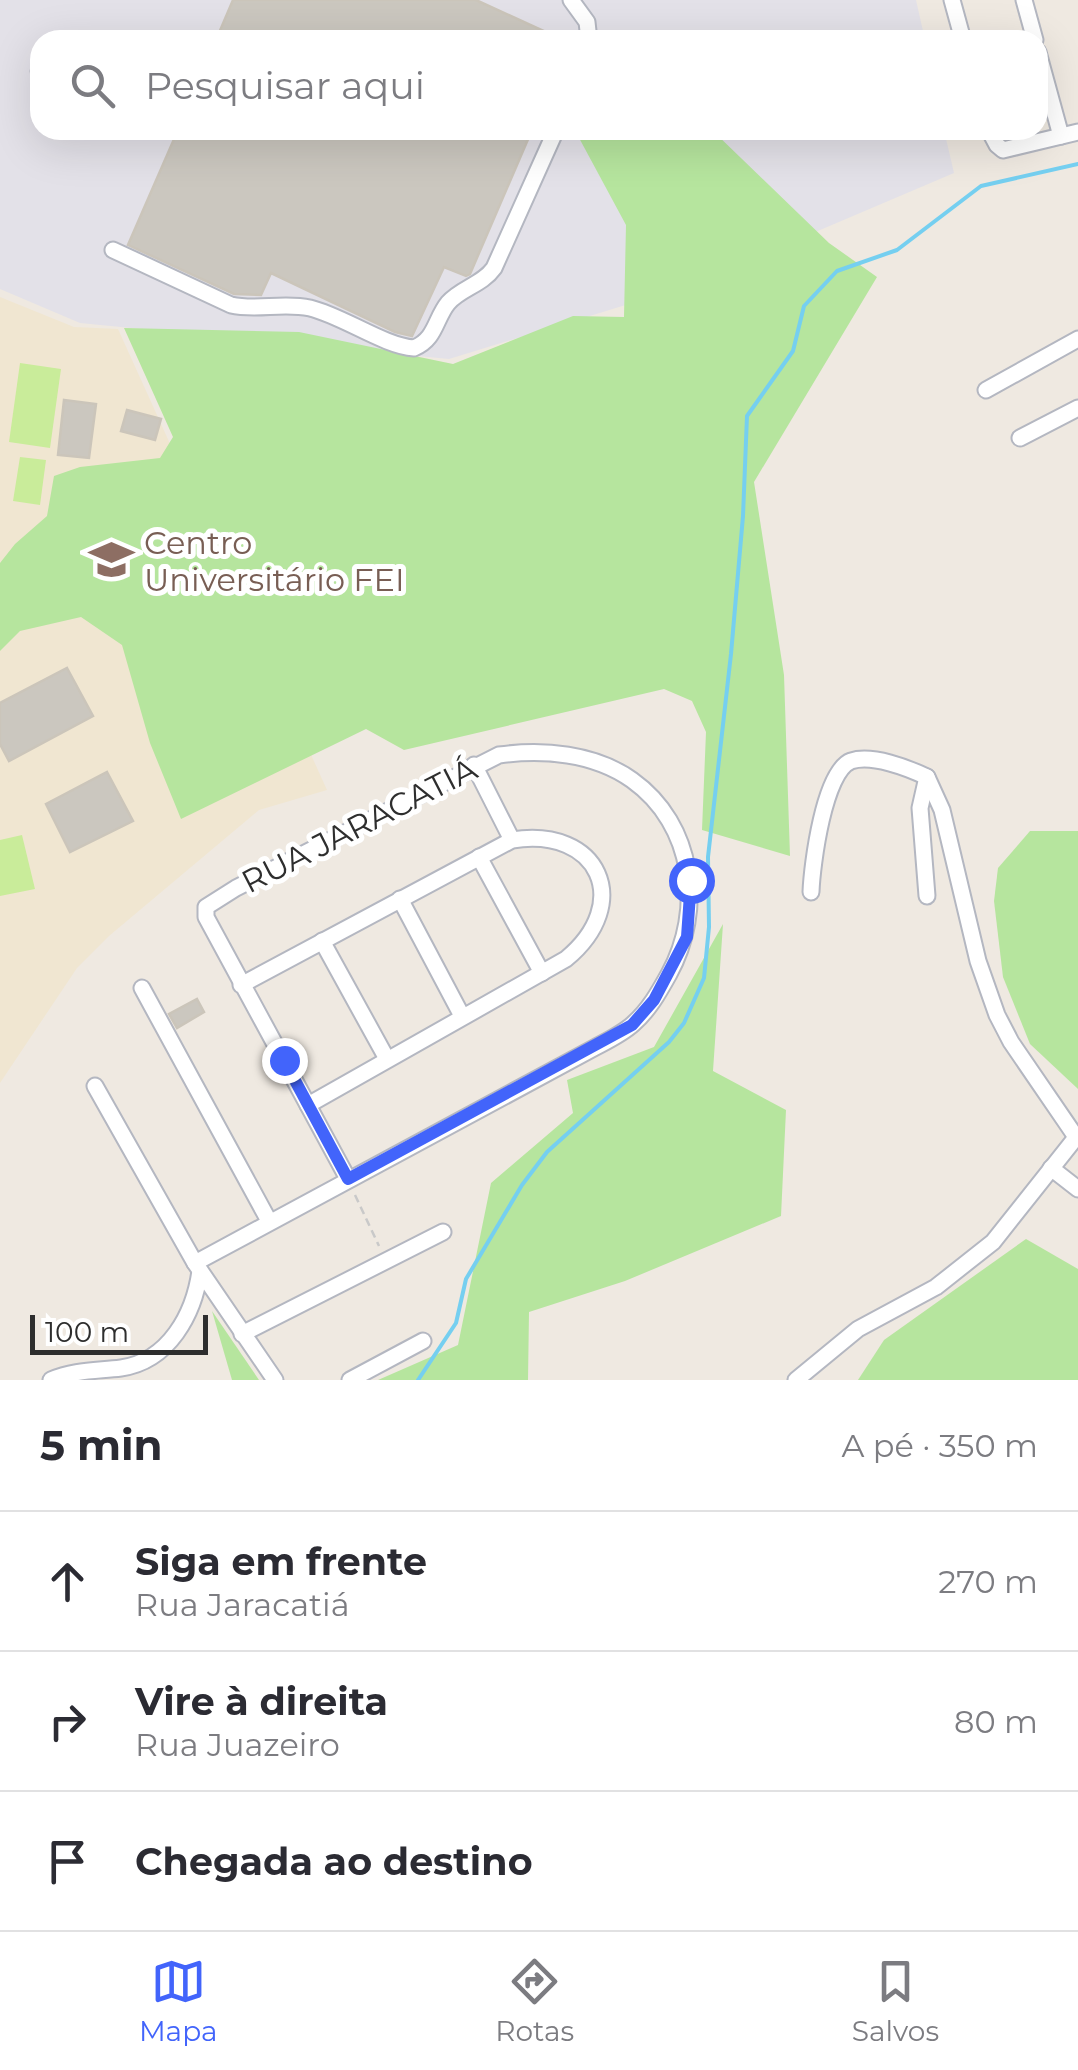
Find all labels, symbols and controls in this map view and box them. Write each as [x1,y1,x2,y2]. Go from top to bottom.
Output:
search box [30,30,1048,140]
icon: search [65,58,120,113]
text: Pesquisar aqui [145,62,425,109]
place label: Centro Universitário FEI [144,523,405,599]
school or university icon: Centro Universitário FEI [87,536,135,584]
street label: RUA JARACATIÁ [235,749,483,901]
route start [669,858,715,904]
route end [262,1038,308,1084]
scale bar [30,1310,208,1354]
text: 100 m [45,1315,129,1349]
text: 5 min [40,1419,163,1471]
text: A pé · 350 m [841,1426,1038,1465]
text: Siga em frente [135,1538,427,1585]
icon: ahead [40,1554,95,1609]
text: 270 m [938,1562,1038,1601]
text: Rua Jaracatiá [135,1585,350,1624]
text: Vire à direita [135,1678,388,1725]
icon: right [40,1694,95,1749]
text: 80 m [954,1702,1038,1741]
text: Rua Juazeiro [135,1725,340,1764]
icon: arrive [40,1834,95,1889]
text: Chegada ao destino [135,1838,533,1885]
tab: Mapa [139,1954,218,2048]
tab: Rotas [495,1954,574,2048]
tab: Salvos [852,1954,939,2048]

